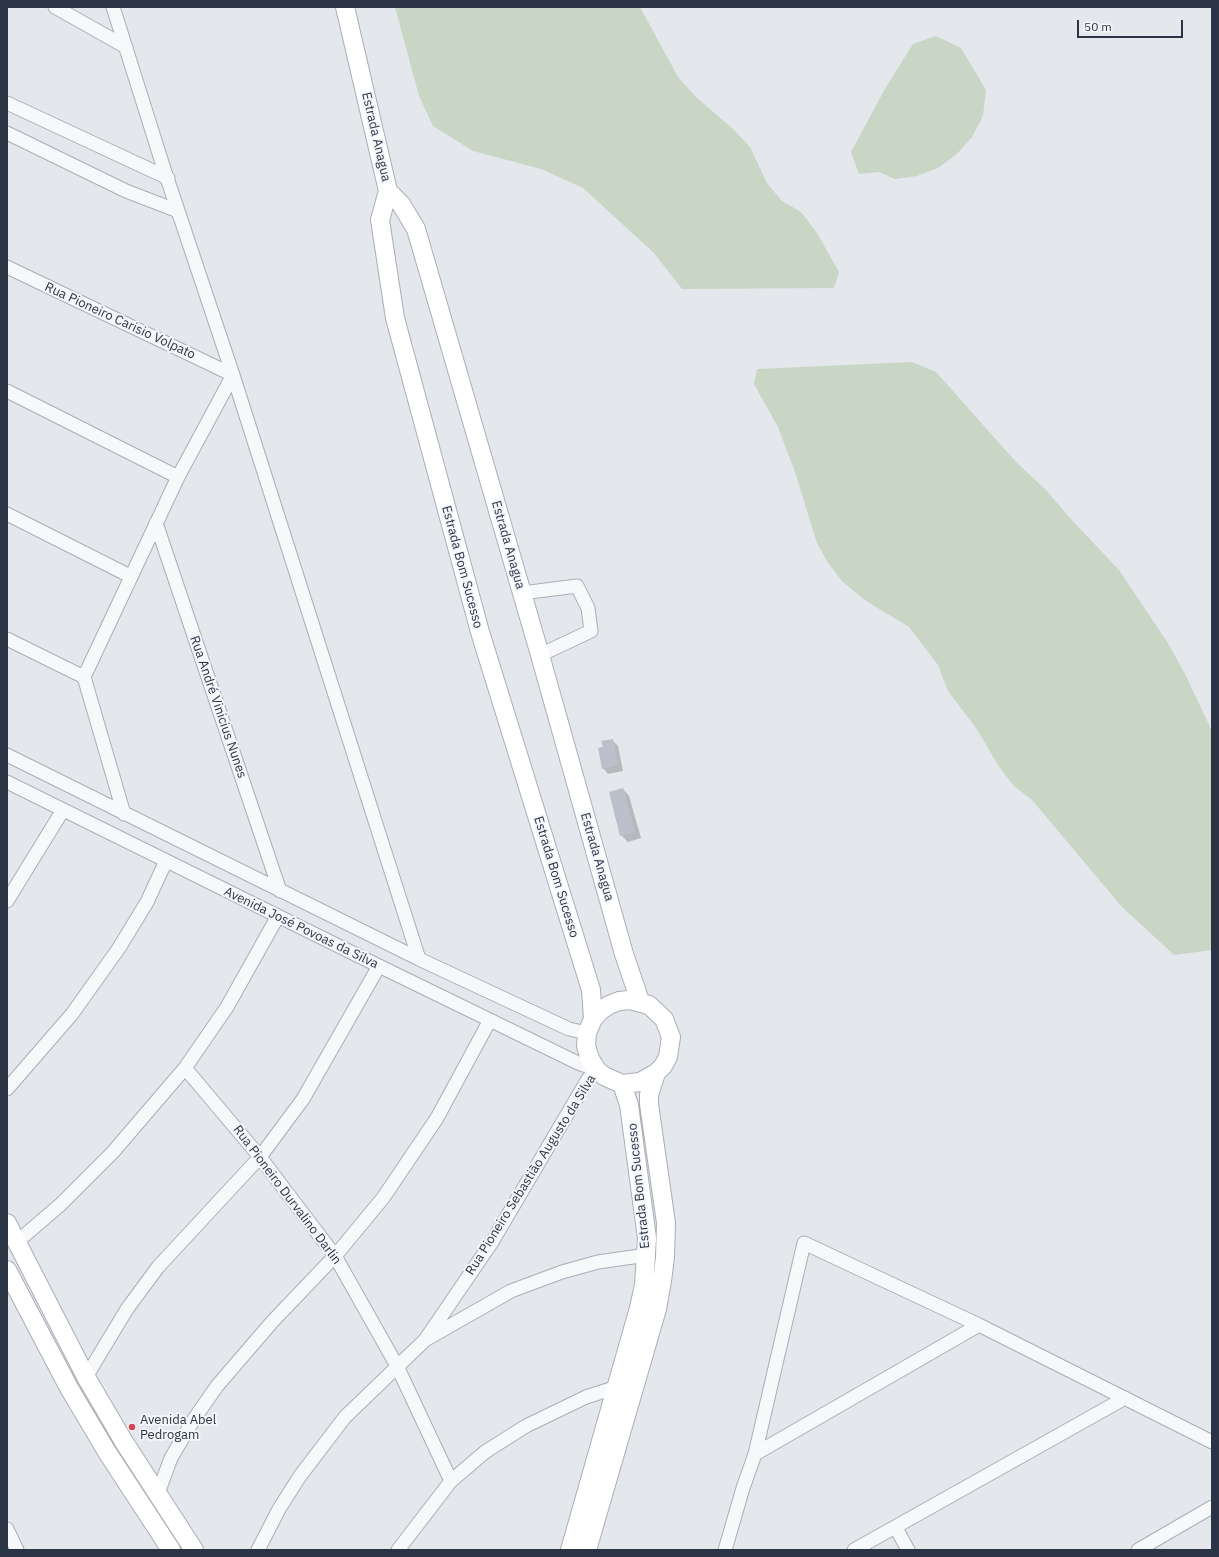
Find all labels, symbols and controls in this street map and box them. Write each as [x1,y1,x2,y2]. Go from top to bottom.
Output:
scale bar [1079,12,1185,38]
text: 50 m [1084,19,1112,34]
street label: Estrada Anagua [358,91,394,183]
street label: Rua Pioneiro Carisio Volpato [42,279,198,363]
street label: Estrada Anagua [488,499,528,591]
street label: Estrada Bom Sucesso [438,504,486,630]
street label: Rua André Vinicius Nunes [186,634,250,780]
street label: Estrada Anagua [577,811,617,903]
street label: Estrada Bom Sucesso [530,814,582,940]
street label: Avenida José Povoas da Silva [221,884,381,972]
street label: Rua Pioneiro Sebastião Augusto da Silva [463,1072,599,1278]
street label: Rua Pioneiro Durvalino Darlin [230,1122,344,1268]
street label: Estrada Bom Sucesso [625,1122,653,1250]
place label: Avenida Abel Pedrogam [140,1412,216,1443]
marker: Avenida Abel Pedrogam [127,1422,137,1432]

